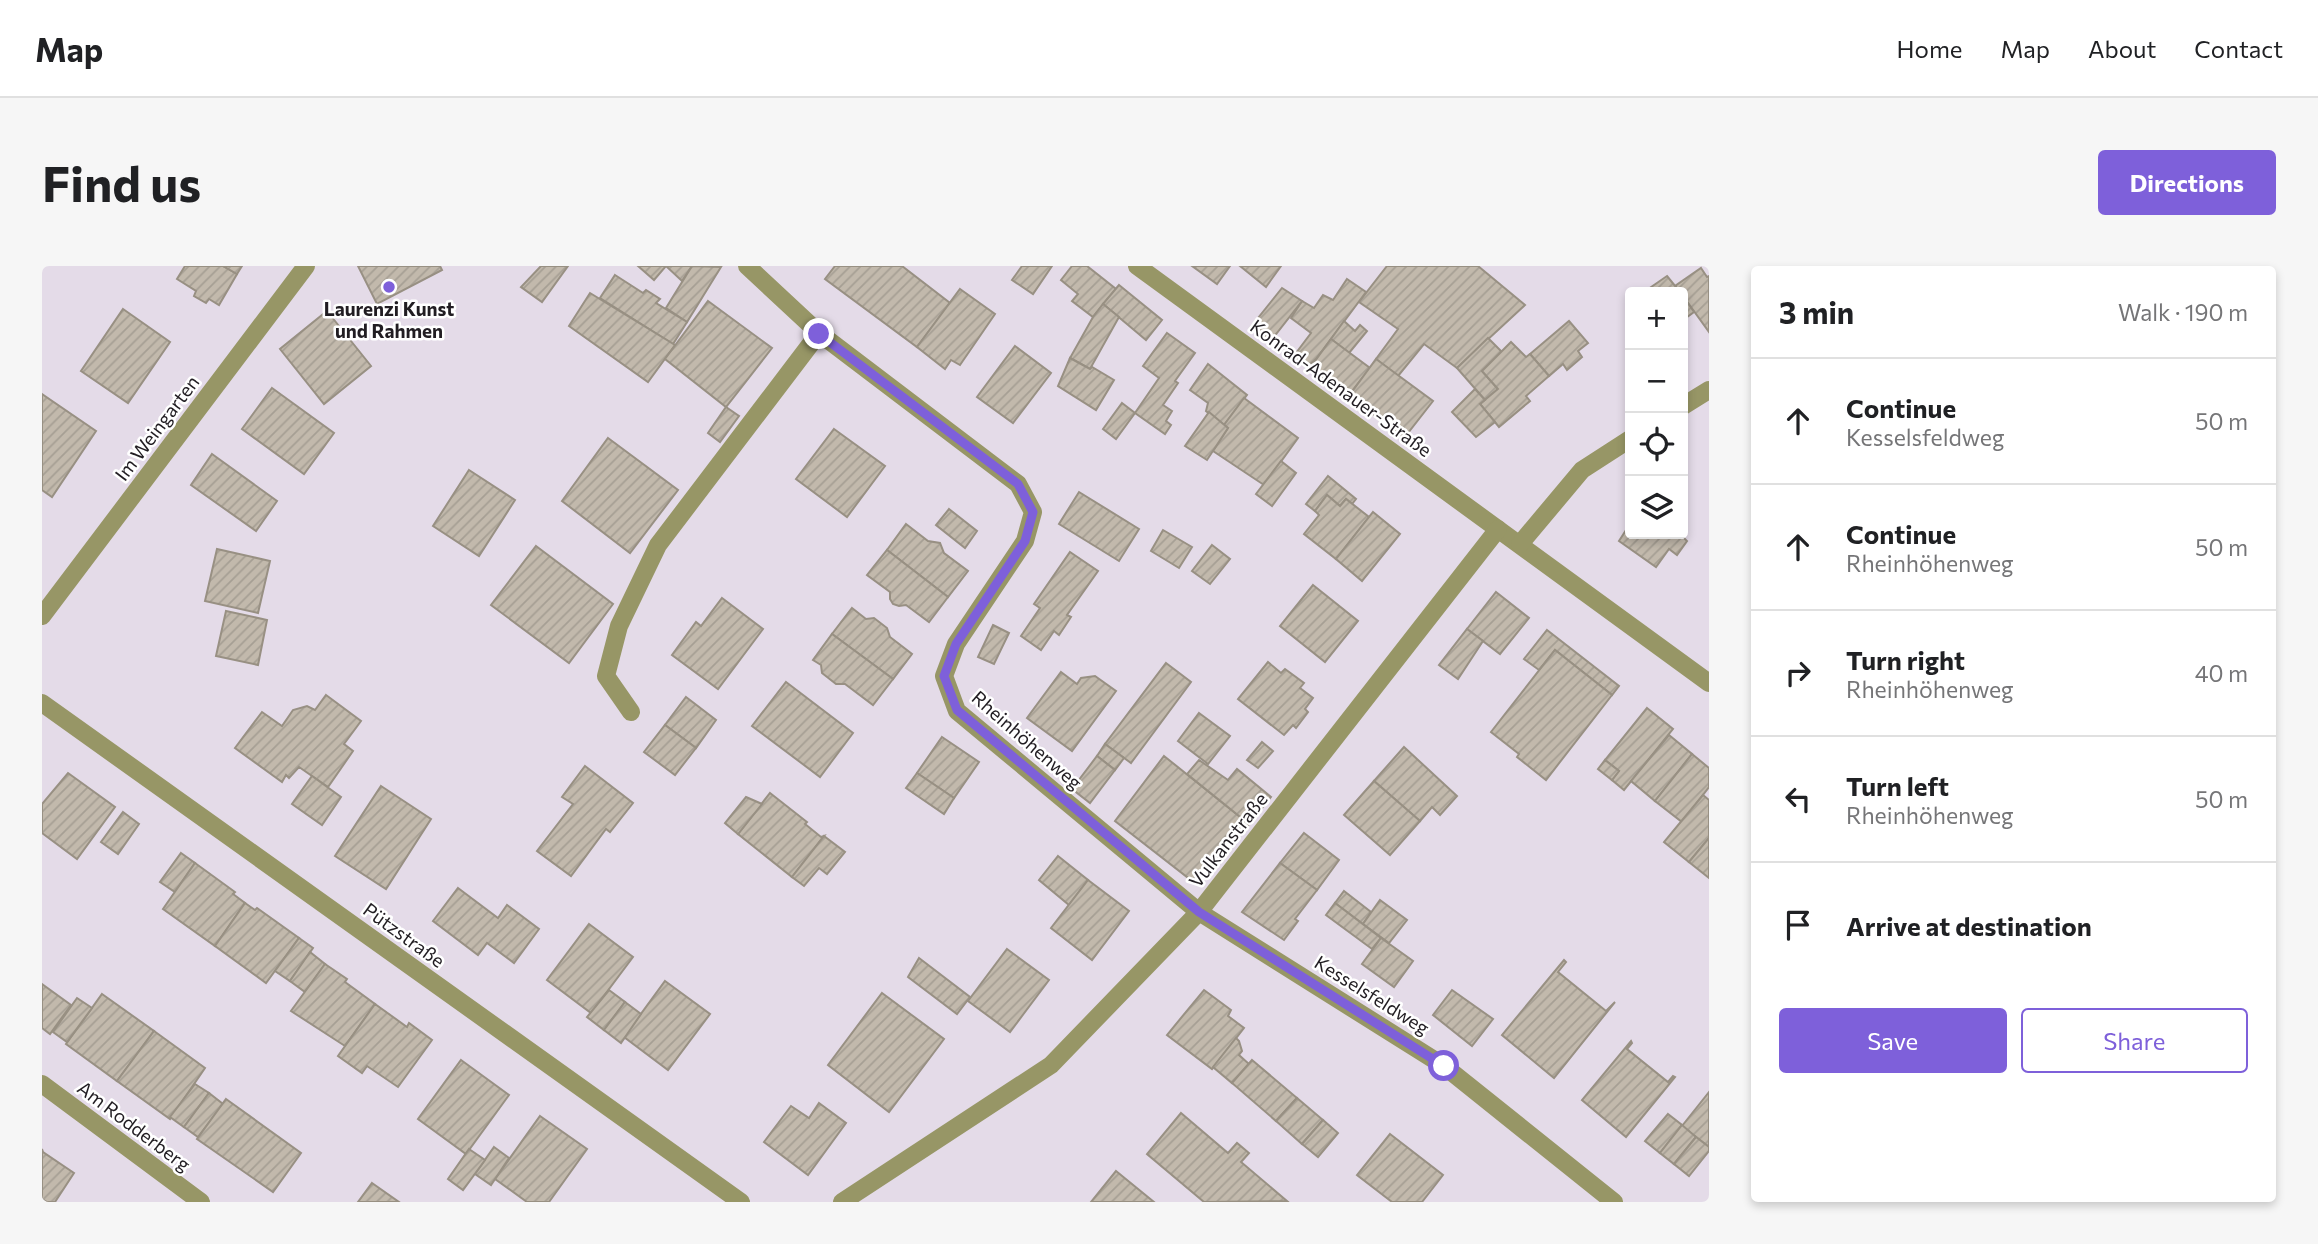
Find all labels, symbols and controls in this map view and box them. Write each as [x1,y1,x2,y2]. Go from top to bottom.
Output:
text: Map [35,28,103,69]
text: Home [1897,34,1963,63]
text: Map [2001,34,2050,63]
text: About [2088,34,2156,63]
text: Contact [2194,34,2283,63]
button: Directions [2098,150,2276,215]
text: Find us [42,152,201,212]
marker: Laurenzi Kunst und Rahmen [381,279,397,295]
map controls [1625,287,1688,539]
button: + [1625,287,1688,350]
text: 3 min [1779,293,1854,330]
place label: Laurenzi Kunst und Rahmen [324,297,454,342]
text: Walk · 190 m [2118,298,2248,326]
street label: Konrad-Adenauer-Straße [1246,314,1436,461]
route end [803,318,834,349]
button: − [1625,350,1688,413]
street label: Im Weingarten [110,371,204,485]
text: Continue [1846,392,1956,423]
icon: ahead [1779,402,1817,440]
text: 50 m [2195,407,2248,435]
button: locate [1625,413,1688,476]
text: Kesselsfeldweg [1846,423,2004,451]
button: layers [1625,476,1688,539]
text: Continue [1846,518,1956,549]
icon: ahead [1779,528,1817,566]
text: 50 m [2195,533,2248,561]
text: Rheinhöhenweg [1846,549,2014,577]
text: Turn right [1846,644,1965,675]
icon: right [1779,654,1817,692]
text: 40 m [2195,659,2248,687]
text: Rheinhöhenweg [1846,675,2014,703]
street label: Rheinhöhenweg [968,686,1087,794]
text: Turn left [1846,770,1949,801]
icon: left [1779,780,1817,818]
text: 50 m [2195,785,2248,813]
street label: Vulkanstraße [1183,788,1272,892]
text: Rheinhöhenweg [1846,801,2014,829]
street label: Pützstraße [359,897,449,972]
icon: arrive [1779,906,1817,944]
text: Arrive at destination [1846,910,2092,941]
street label: Kesselsfeldweg [1311,950,1434,1039]
button: Save [1779,1008,2007,1073]
button: Share [2021,1008,2248,1073]
route start [1428,1050,1459,1081]
street label: Am Rodderberg [73,1076,195,1176]

